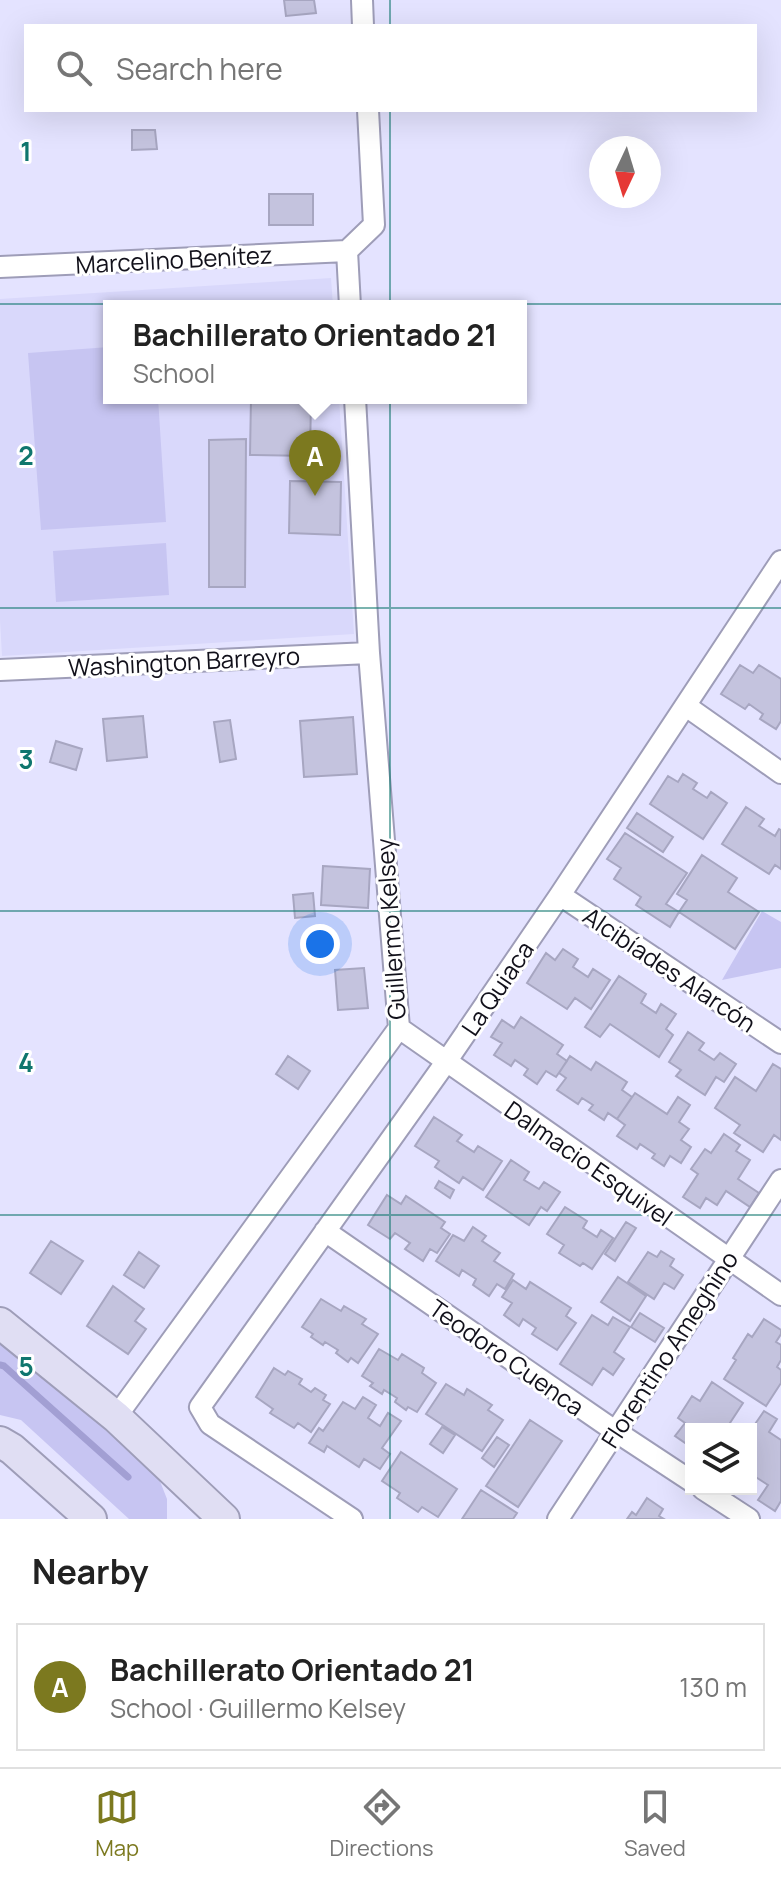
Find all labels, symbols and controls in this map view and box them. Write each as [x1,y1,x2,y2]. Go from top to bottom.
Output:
search box [24,24,757,112]
icon: search [52,46,96,90]
text: Search here [116,48,283,89]
text: 1 [20,133,32,169]
north arrow [589,136,661,208]
street label: Marcelino Benítez [75,237,273,281]
popup [103,300,527,404]
text: Bachillerato Orientado 21 [133,314,497,355]
text: School [133,355,215,391]
pin: A [289,430,341,496]
text: 2 [18,437,34,473]
street label: Washington Barreyro [67,638,301,684]
text: 3 [18,741,34,777]
street label: Guillermo Kelsey [367,837,413,1021]
street label: Alcibíades Alarcón [577,899,763,1039]
your location [300,924,340,964]
street label: La Quiaca [453,934,541,1042]
text: 4 [18,1044,34,1080]
street label: Dalmacio Esquivel [498,1093,680,1233]
street label: Florentino Ameghino [593,1244,745,1454]
street label: Teodoro Cuenca [423,1291,591,1423]
text: 5 [18,1348,34,1384]
map controls [685,1423,757,1495]
button: layers [685,1423,757,1495]
text: Nearby [32,1548,148,1594]
text: Bachillerato Orientado 21 [110,1649,475,1690]
text: A [51,1669,69,1705]
text: 130 m [679,1669,747,1705]
text: School · Guillermo Kelsey [110,1690,406,1726]
tab: Map [95,1785,139,1863]
tab: Directions [329,1785,434,1863]
tab: Saved [624,1785,686,1863]

